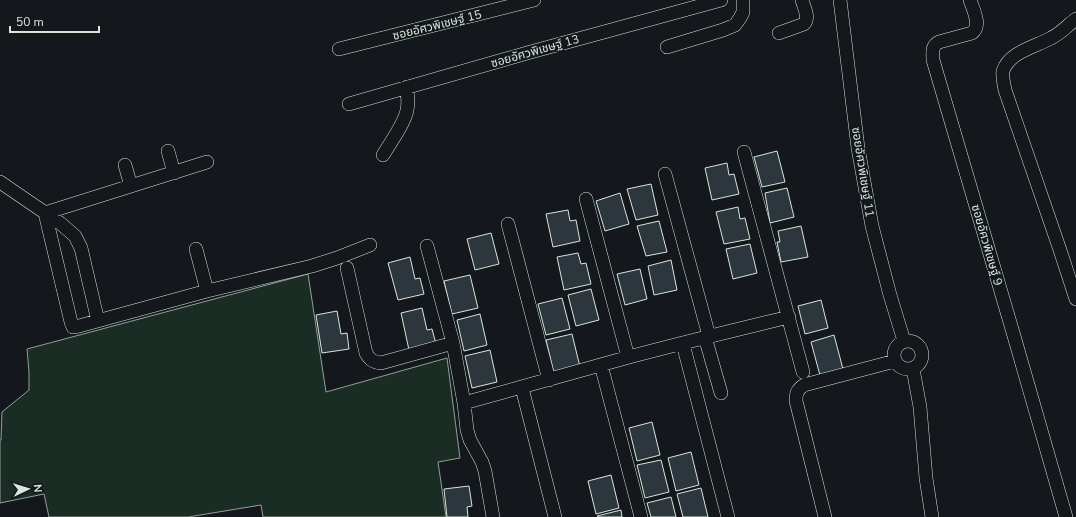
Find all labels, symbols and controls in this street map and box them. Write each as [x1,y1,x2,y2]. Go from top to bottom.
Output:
street label: ซอยอัศวพิเชษฐ์ 15 [391,6,483,44]
scale bar [10,8,99,34]
text: 50 m [16,14,44,30]
street label: ซอยอัศวพิเชษฐ์ 13 [489,31,581,71]
street label: ซอยอัศวพิเชษฐ์ 11 [848,126,878,218]
street label: ซอยอัศวพิเชษฐ์ 9 [968,202,1006,288]
north arrow [8,469,48,509]
text: N [30,484,45,493]

